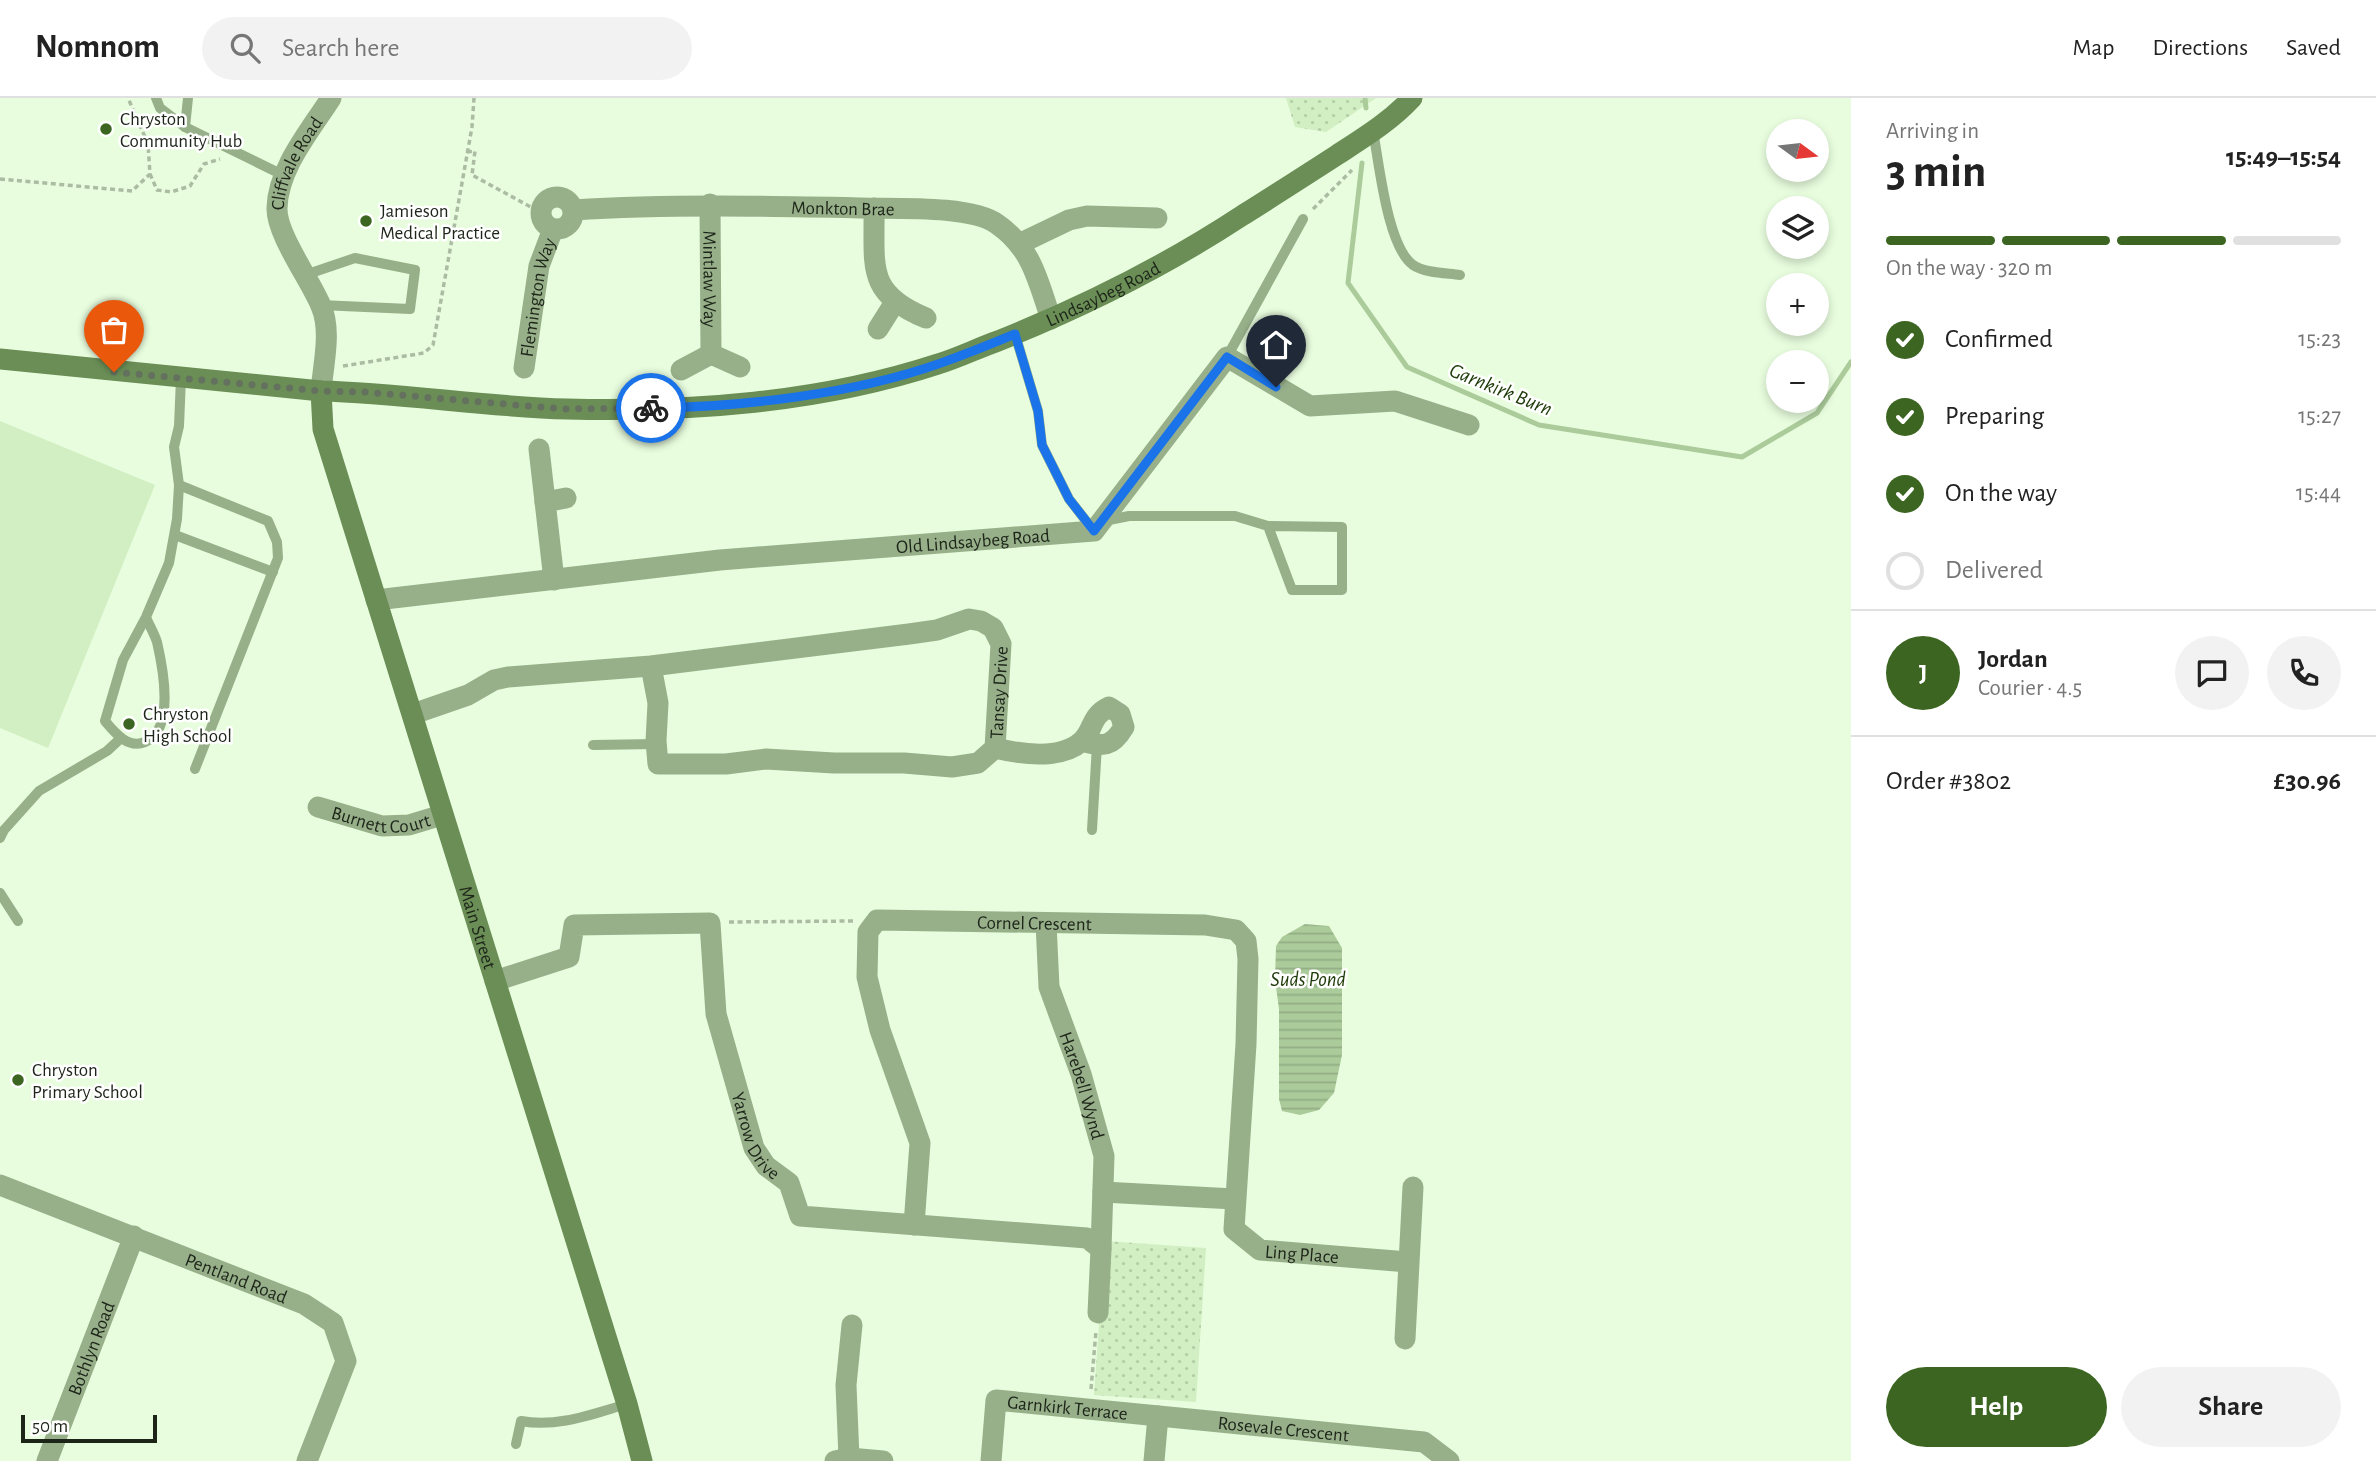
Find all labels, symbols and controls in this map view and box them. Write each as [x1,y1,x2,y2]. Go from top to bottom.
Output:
search box [202,17,692,80]
icon: search [226,29,264,67]
text: Nomnom [35,31,160,64]
text: Search here [282,35,400,61]
text: Map [2072,36,2114,60]
text: Directions [2152,36,2248,60]
text: Saved [2286,36,2341,60]
place label: Chryston Community Hub [120,110,242,151]
street label: Cliffvale Road [269,114,327,211]
north arrow [1766,119,1829,182]
map controls [1766,119,1829,413]
text: Arriving in [1886,120,1979,143]
marker: Chryston Community Hub [98,121,114,137]
text: 15:49–15:54 [2226,144,2341,170]
text: 3 min [1886,149,1986,195]
button: layers [1766,196,1829,259]
street label: Monkton Brae [791,199,895,219]
place label: Jamieson Medical Practice [380,202,500,243]
marker: Jamieson Medical Practice [358,213,374,229]
street label: Mintlaw Way [699,230,719,328]
street label: Flemington Way [518,236,560,358]
text: On the way · 320 m [1886,257,2052,280]
street label: Lindsaybeg Road [1043,259,1164,331]
button: + [1766,273,1829,336]
pin [84,300,144,372]
icon: bag [95,311,133,349]
pin [1246,315,1306,387]
icon: check [1886,321,1924,359]
icon: home [1257,326,1295,364]
text: Confirmed [1945,326,2053,352]
text: 15:23 [2298,328,2341,351]
button: − [1766,350,1829,413]
water label: Garnkirk Burn [1446,359,1555,420]
courier [616,373,686,443]
icon: bike [632,389,670,427]
icon: check [1886,398,1924,436]
text: Preparing [1945,403,2044,429]
text: 15:27 [2298,405,2341,428]
icon: check [1886,475,1924,513]
text: On the way [1945,480,2057,506]
text: 15:44 [2296,482,2341,505]
street label: Old Lindsaybeg Road [895,526,1051,557]
text: Delivered [1945,557,2043,583]
button: chat [2175,636,2249,710]
button: phone [2267,636,2341,710]
street label: Tansay Drive [988,646,1012,739]
text: Jordan [1978,646,2048,672]
text: J [1919,660,1927,686]
text: Courier · 4.5 [1978,677,2082,700]
place label: Chryston High School [143,705,232,746]
marker: Chryston High School [121,716,137,732]
text: Order #3802 [1886,768,2011,794]
text: £30.96 [2274,768,2341,794]
street label: Burnett Court [329,804,433,837]
street label: Main Street [455,884,499,972]
street label: Cornel Crescent [977,914,1092,934]
water label: Suds Pond [1270,969,1346,990]
street label: Harebell Wynd [1055,1029,1107,1142]
place label: Chryston Primary School [32,1061,143,1102]
marker: Chryston Primary School [10,1072,26,1088]
street label: Yarrow Drive [728,1090,783,1184]
street label: Ling Place [1264,1242,1340,1267]
street label: Pentland Road [182,1251,290,1308]
street label: Bothlyn Road [65,1299,119,1398]
button: Help [1886,1367,2107,1447]
button: Share [2121,1367,2341,1447]
street label: Garnkirk Terrace [1006,1393,1128,1424]
scale bar [21,1412,158,1444]
street label: Rosevale Crescent [1217,1414,1350,1446]
text: 50 m [32,1417,68,1436]

